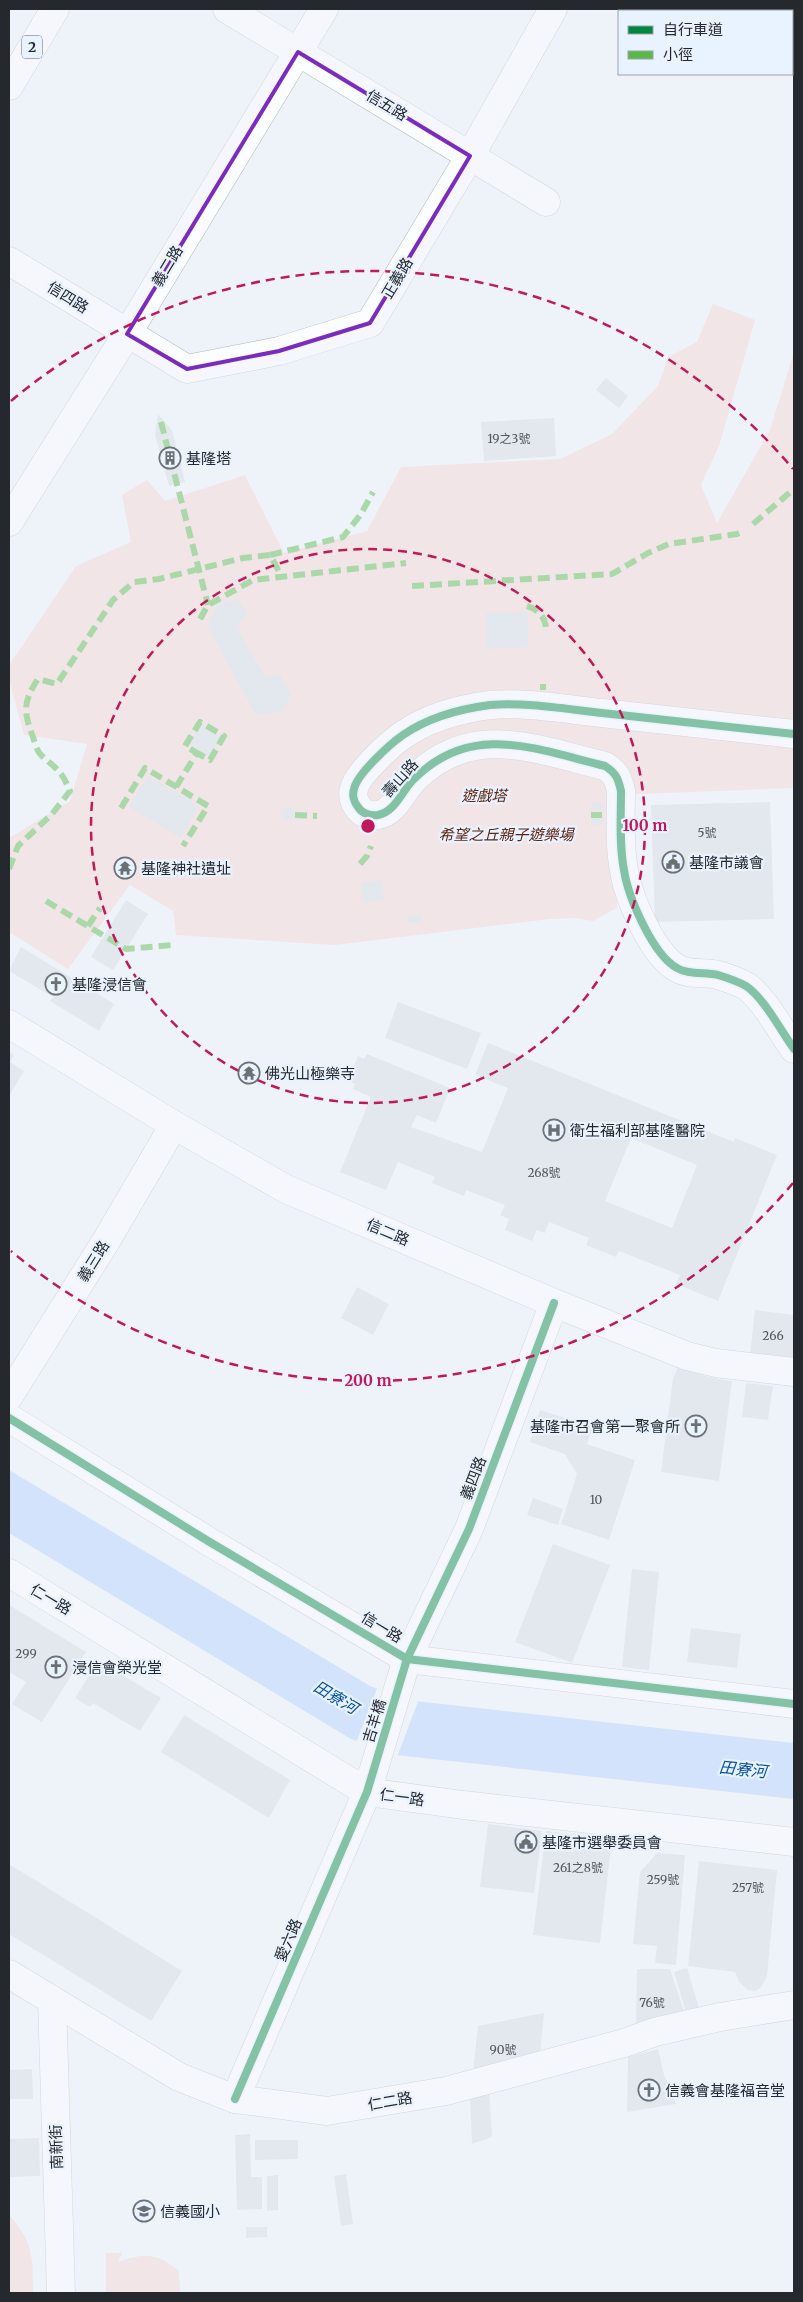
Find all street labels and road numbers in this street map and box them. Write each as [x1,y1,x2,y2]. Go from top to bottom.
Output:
road number: 2 [22,36,42,58]
street label: 信五路 [363,85,411,125]
street label: 義二路 [147,242,187,290]
street label: 正義路 [377,254,417,302]
street label: 信四路 [44,277,92,317]
street label: 壽山路 [378,755,422,801]
street label: 信二路 [364,1214,412,1250]
street label: 義三路 [73,1237,113,1285]
street label: 義四路 [456,1454,490,1502]
street label: 仁一路 [27,1579,75,1619]
street label: 信一路 [358,1607,406,1647]
street label: 吉羊橋 [358,1697,390,1745]
street label: 仁一路 [378,1784,426,1810]
street label: 愛六路 [270,1916,306,1964]
street label: 仁二路 [366,2088,414,2114]
street label: 南新街 [46,2124,66,2170]

